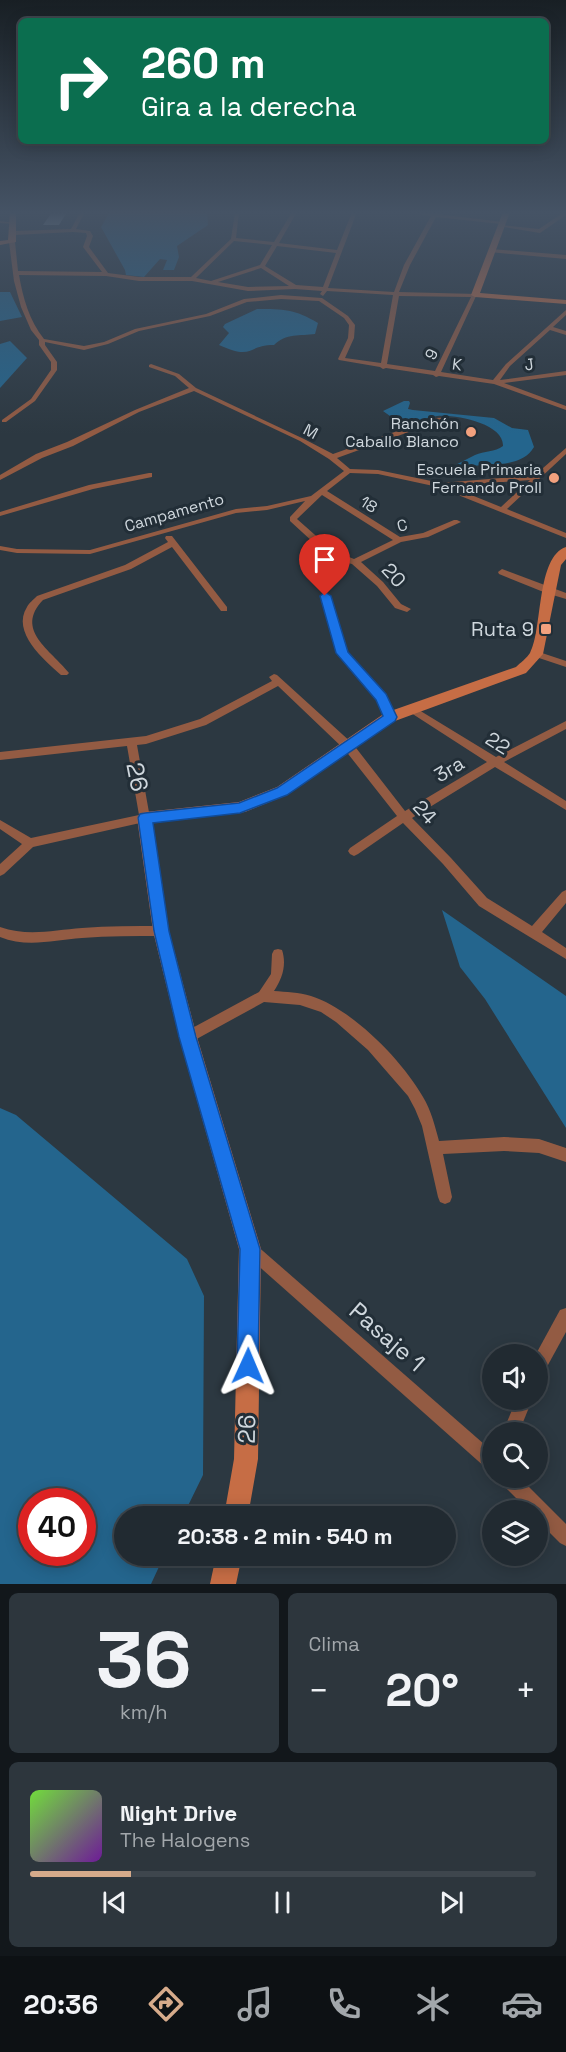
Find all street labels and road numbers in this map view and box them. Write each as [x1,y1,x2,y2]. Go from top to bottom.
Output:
street label: 9 [420,345,443,363]
street label: K [451,353,463,376]
street label: J [523,353,535,376]
street label: M [300,419,322,444]
street label: Campamento [122,488,226,537]
street label: 18 [356,491,381,518]
street label: C [395,514,410,537]
street label: 20 [376,557,412,593]
street label: 22 [481,726,515,760]
street label: 3ra [429,750,469,788]
street label: 26 [119,760,155,794]
street label: 24 [407,794,443,830]
street label: Pasaje 1 [343,1295,432,1378]
street label: 26 [231,1414,262,1444]

